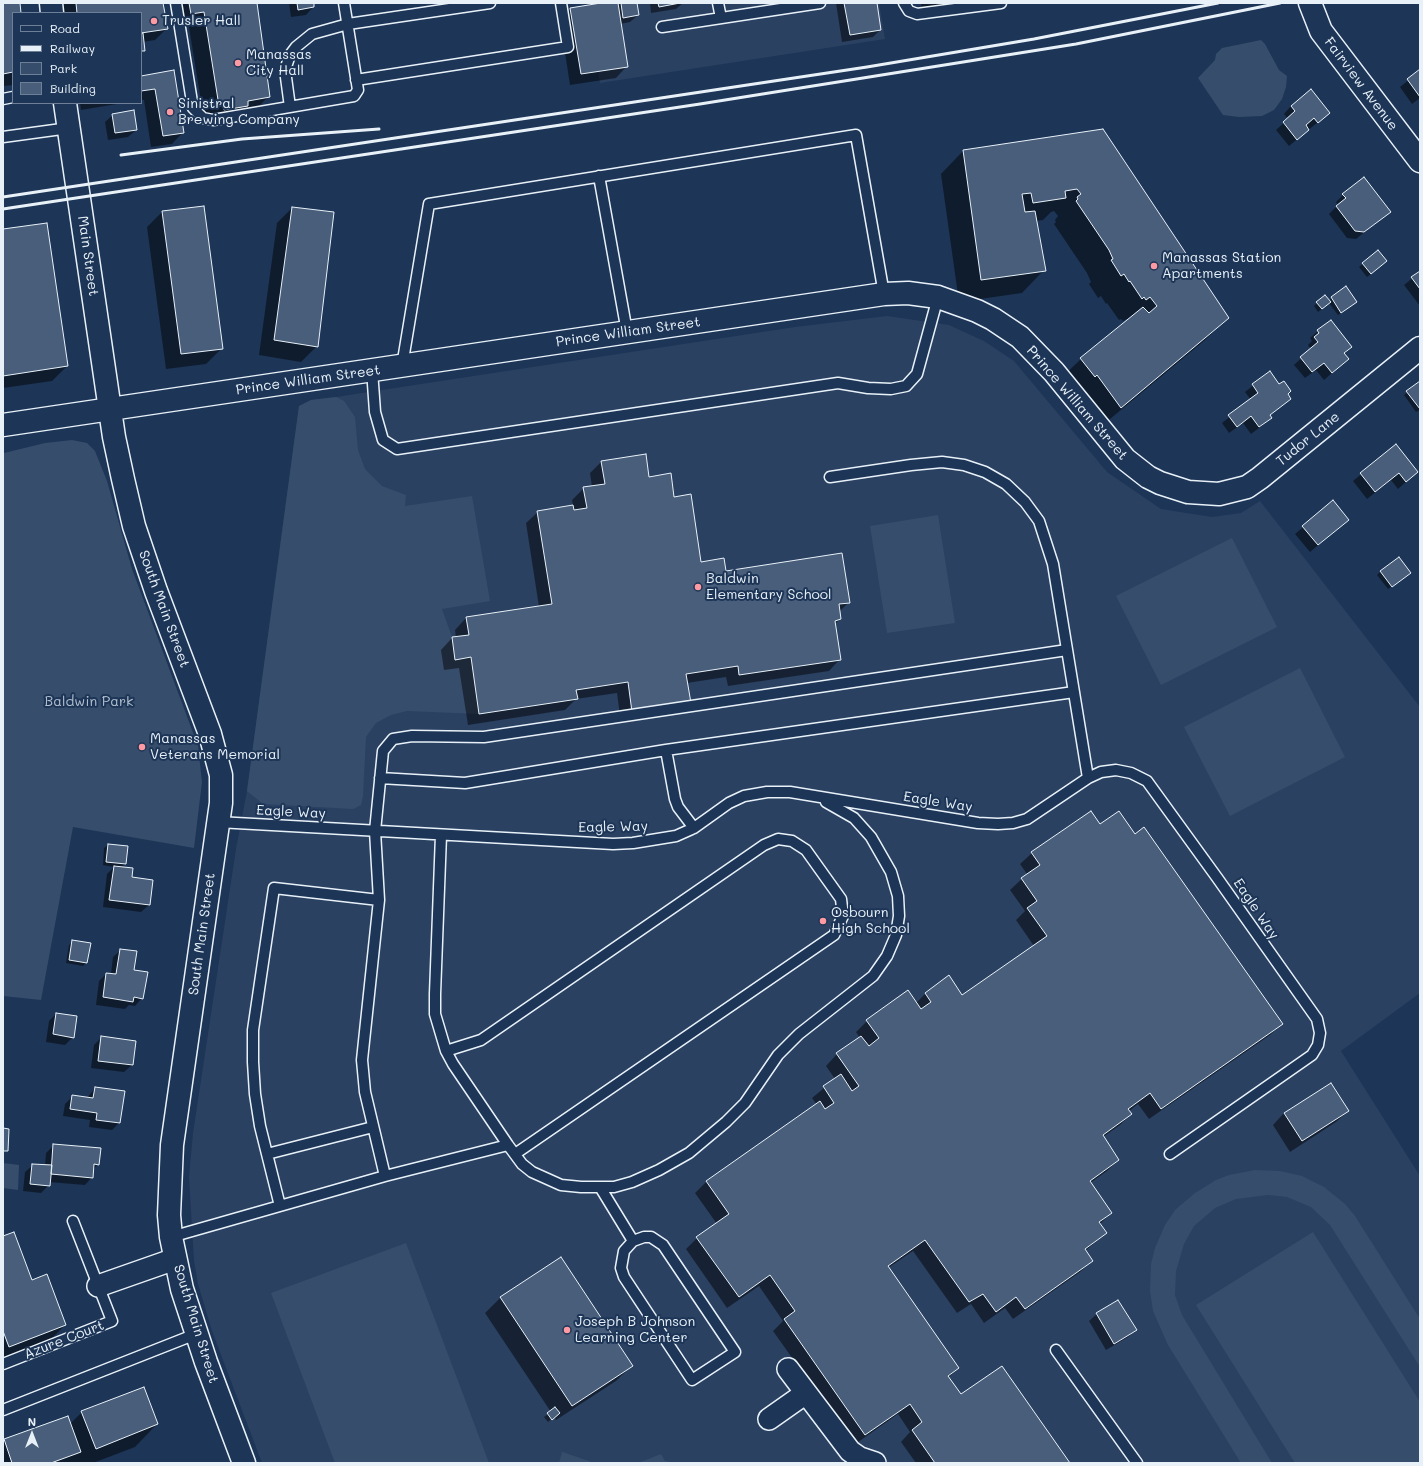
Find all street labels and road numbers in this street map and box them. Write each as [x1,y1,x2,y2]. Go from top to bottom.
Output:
street label: Fairview Avenue [1321,34,1401,134]
street label: Main Street [74,215,102,297]
street label: Prince William Street [555,314,701,350]
street label: Prince William Street [1023,342,1131,464]
street label: Prince William Street [235,362,381,398]
street label: Tudor Lane [1273,408,1343,470]
street label: South Main Street [135,548,193,670]
street label: Eagle Way [902,788,974,816]
street label: Eagle Way [256,802,326,822]
street label: Eagle Way [578,818,648,836]
street label: South Main Street [185,872,219,996]
street label: Eagle Way [1230,875,1282,943]
street label: South Main Street [170,1263,222,1385]
street label: Azure Court [22,1317,106,1363]

